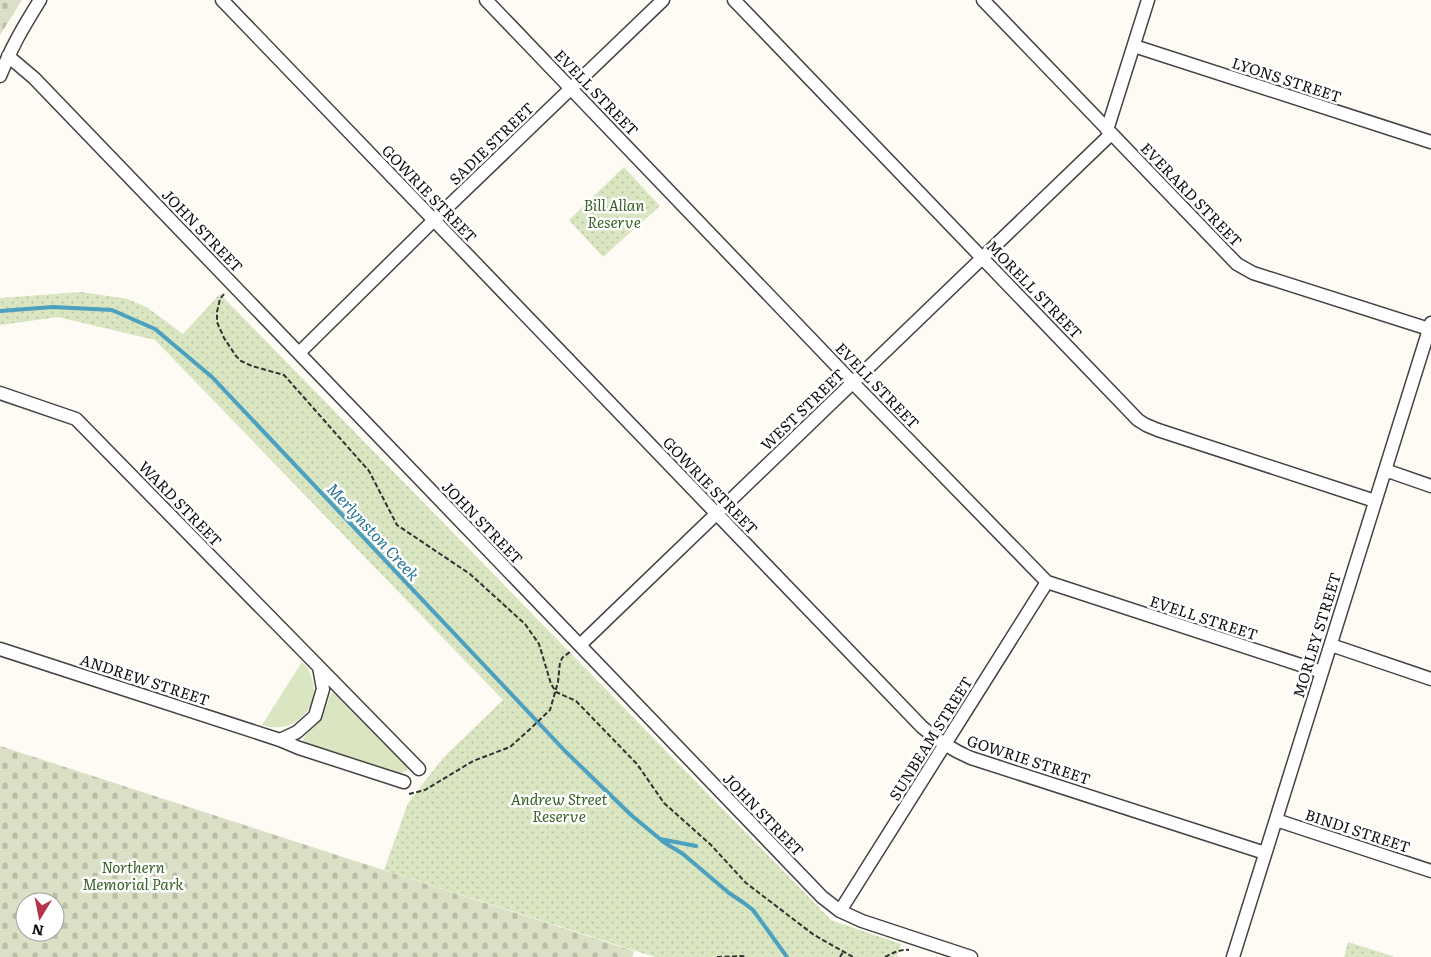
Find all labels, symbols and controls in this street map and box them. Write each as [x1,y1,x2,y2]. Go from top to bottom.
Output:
street label: EVELL STREET [550,44,644,140]
street label: LYONS STREET [1229,50,1345,108]
street label: SADIE STREET [443,96,539,190]
street label: EVERARD STREET [1136,137,1248,251]
street label: GOWRIE STREET [377,139,483,247]
street label: JOHN STREET [157,183,249,277]
park label: Bill Allan Reserve [584,193,644,233]
street label: MORELL STREET [982,235,1088,343]
street label: EVELL STREET [831,337,925,433]
street label: WEST STREET [755,363,849,455]
street label: GOWRIE STREET [658,431,764,539]
street label: WARD STREET [134,455,228,551]
street label: JOHN STREET [437,475,529,569]
water label: Merlynston Creek [322,477,426,585]
street label: MORLEY STREET [1286,570,1346,700]
street label: EVELL STREET [1147,589,1261,645]
street label: ANDREW STREET [77,647,213,711]
street label: SUNBEAM STREET [882,671,978,805]
street label: GOWRIE STREET [964,728,1094,790]
street label: JOHN STREET [718,767,810,861]
park label: Andrew Street Reserve [510,787,608,827]
street label: BINDI STREET [1302,802,1414,858]
park label: Northern Memorial Park [83,855,184,895]
north arrow [15,892,65,942]
text: N [30,920,45,942]

